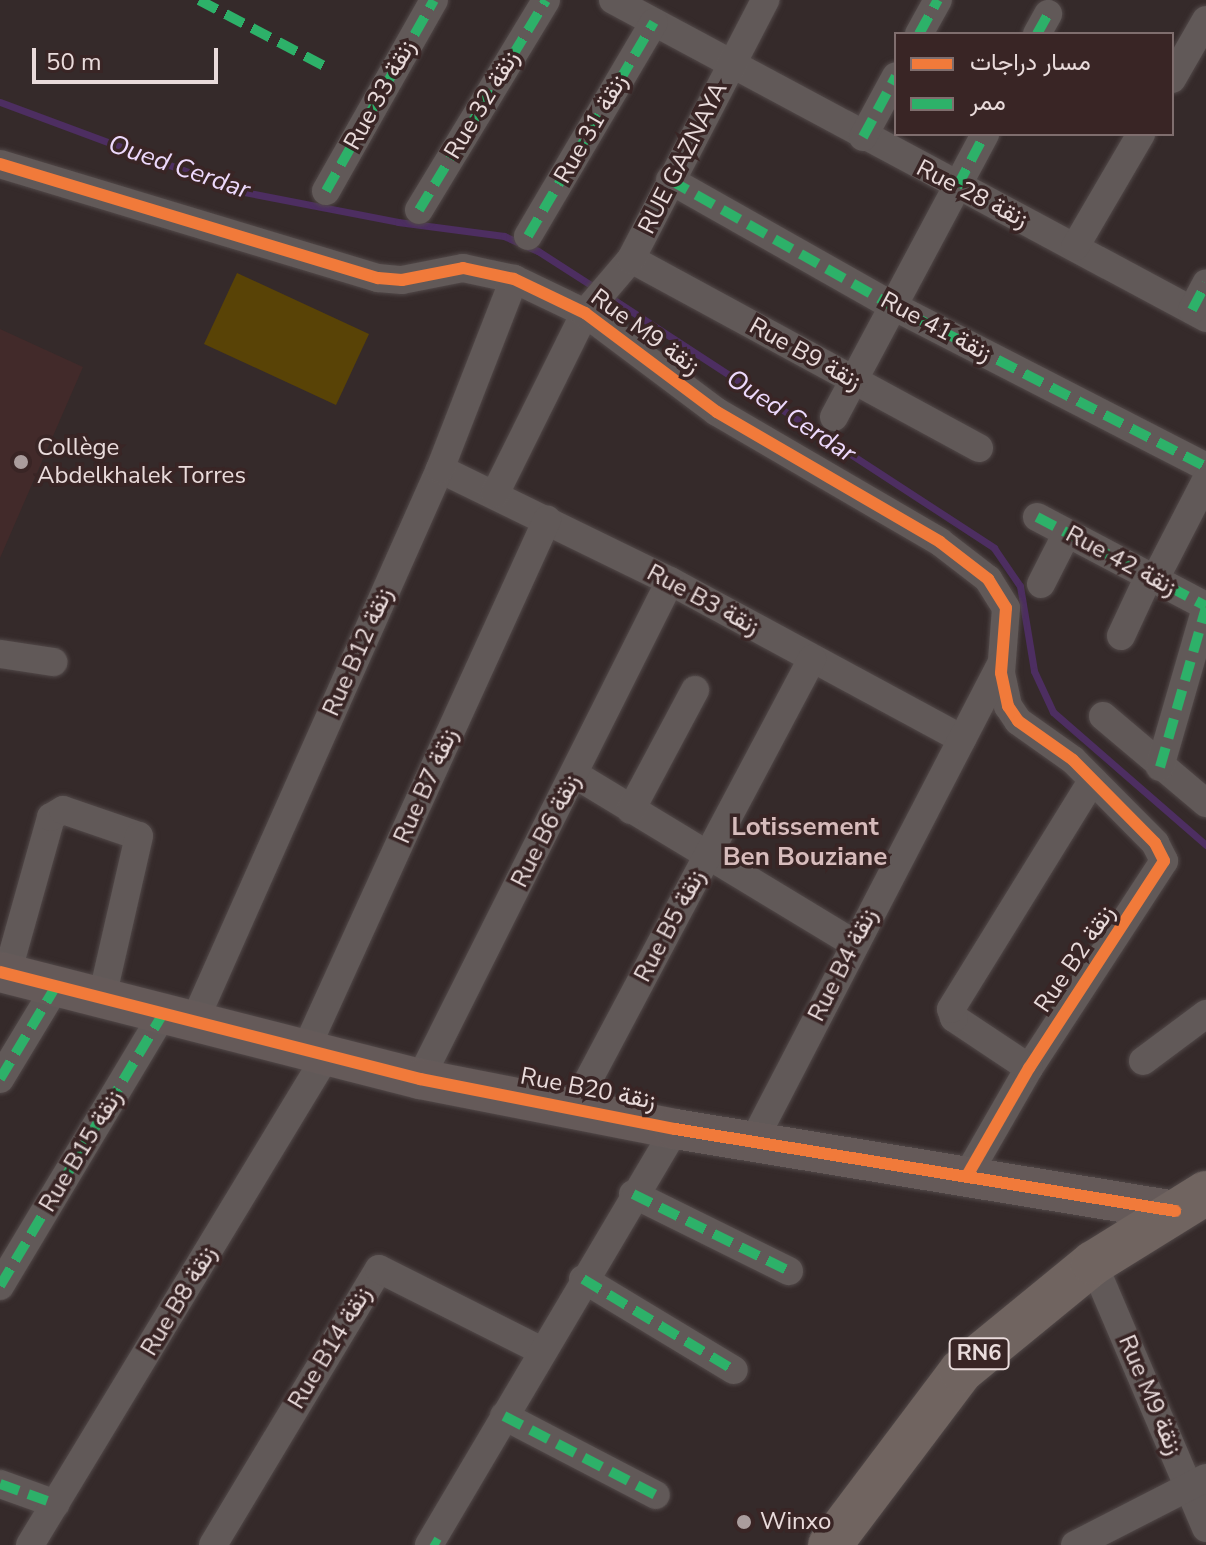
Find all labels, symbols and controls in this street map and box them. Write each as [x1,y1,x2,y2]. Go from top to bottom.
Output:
scale bar [36,32,222,82]
legend [894,32,1174,136]
street label: Rue 33 زنقة [338,35,422,155]
text: 50 m [46,46,102,78]
street label: Rue 32 زنقة [438,46,526,164]
text: مسار دراجات [970,46,1091,78]
street label: Rue 31 زنقة [548,69,634,189]
street label: RUE GAZNAYA [632,77,734,239]
text: ممر [970,86,1006,118]
water label: Oued Cerdar [104,128,254,206]
street label: Rue 28 زنقة [911,154,1033,234]
street label: Rue M9 زنقة [585,283,705,381]
street label: Rue 41 زنقة [876,286,996,368]
street label: Rue B9 زنقة [744,312,866,396]
water label: Oued Cerdar [720,363,862,469]
place label: Collège Abdelkhalek Torres [37,434,246,490]
marker: Collège Abdelkhalek Torres [12,453,30,471]
street label: Rue 42 زنقة [1061,520,1181,602]
street label: Rue B3 زنقة [642,558,764,642]
street label: Rue B12 زنقة [317,583,399,721]
street label: Rue B7 زنقة [388,724,464,848]
street label: Rue B6 زنقة [505,770,587,892]
district label: Lotissement Ben Bouziane [723,811,887,872]
street label: Rue B5 زنقة [628,865,712,987]
street label: Rue B2 زنقة [1029,900,1121,1018]
street label: Rue B4 زنقة [802,904,884,1026]
street label: Rue B20 زنقة [518,1062,658,1116]
street label: Rue B15 زنقة [33,1085,129,1217]
street label: Rue B8 زنقة [135,1241,223,1361]
street label: Rue B14 زنقة [282,1282,378,1414]
street label: Rue M9 زنقة [1112,1331,1188,1459]
road number: RN6 [947,1336,1011,1372]
place label: Winxo [760,1508,831,1536]
marker: Winxo [735,1513,753,1531]

